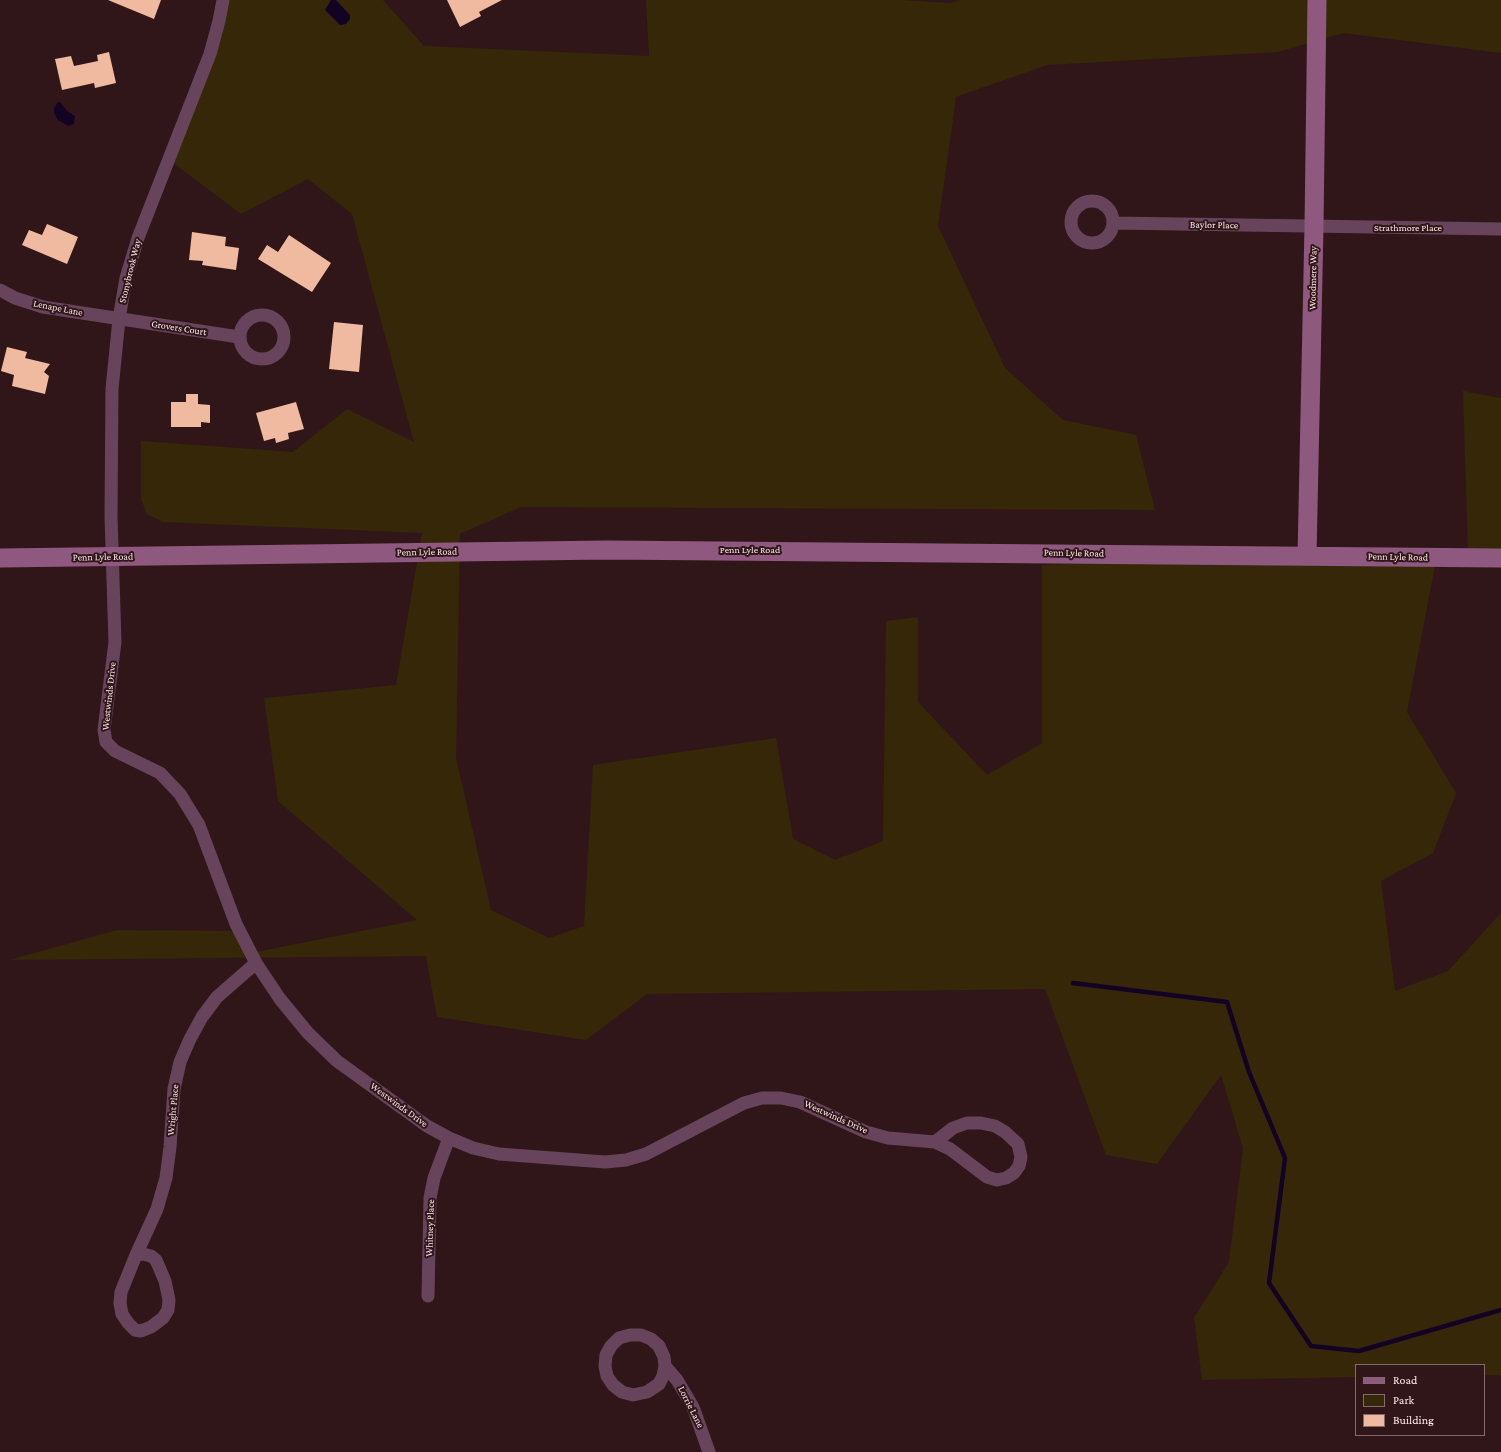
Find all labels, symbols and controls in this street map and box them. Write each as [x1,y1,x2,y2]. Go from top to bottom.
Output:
street label: Baylor Place [1190,219,1238,231]
street label: Strathmore Place [1374,222,1442,234]
street label: Stonybrook Way [116,238,144,304]
street label: Woodmere Way [1306,246,1320,310]
street label: Lenape Lane [32,297,84,319]
street label: Grovers Court [151,318,207,338]
street label: Penn Lyle Road [720,544,780,556]
street label: Penn Lyle Road [397,545,457,559]
street label: Penn Lyle Road [1044,546,1104,560]
street label: Penn Lyle Road [73,550,133,564]
street label: Penn Lyle Road [1368,550,1428,564]
street label: Westwinds Drive [99,661,119,731]
street label: Westwinds Drive [368,1080,430,1130]
street label: Wright Place [165,1084,181,1136]
street label: Westwinds Drive [802,1098,870,1136]
street label: Whitney Place [423,1199,437,1257]
legend [1355,1364,1485,1436]
text: Road [1393,1373,1417,1387]
street label: Lorrie Lane [675,1384,707,1430]
text: Park [1393,1393,1414,1407]
text: Building [1393,1413,1434,1427]

